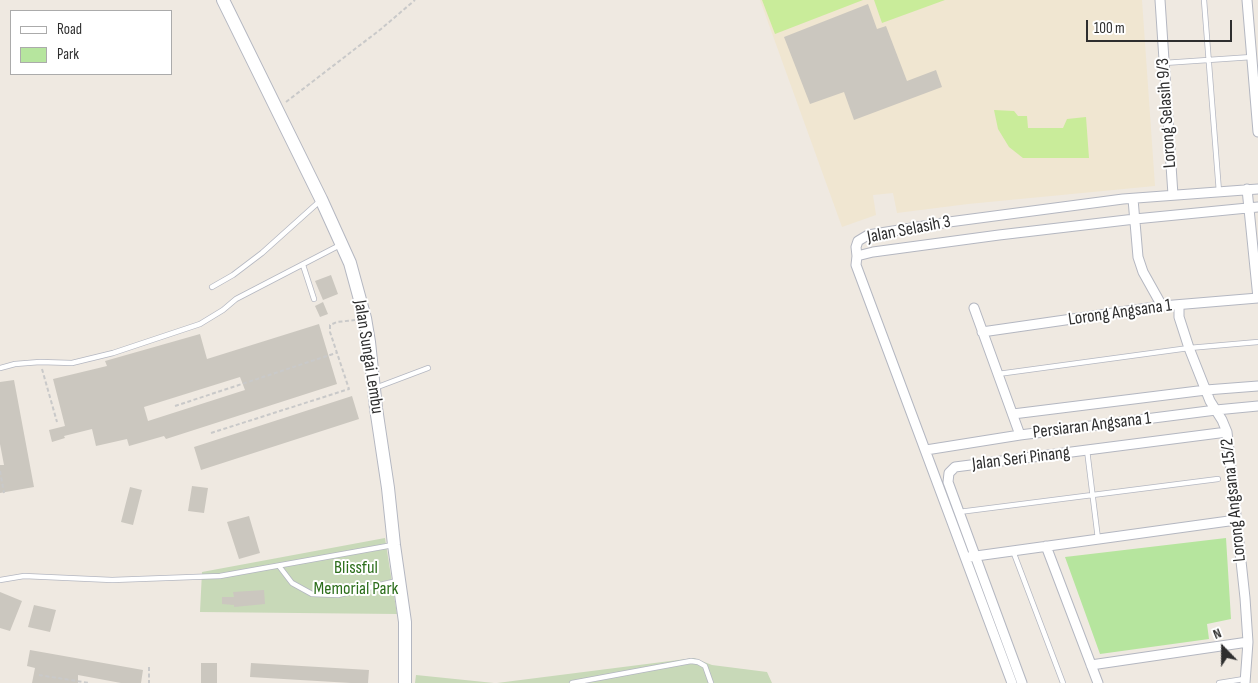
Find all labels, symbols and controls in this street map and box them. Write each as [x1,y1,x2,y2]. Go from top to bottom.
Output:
legend [10,10,172,75]
scale bar [1088,10,1234,42]
text: 100 m [1094,19,1125,38]
text: Road [57,20,82,39]
text: Park [57,45,79,64]
street label: Lorong Selasih 9/3 [1152,57,1182,169]
street label: Jalan Selasih 3 [865,211,953,249]
street label: Lorong Angsana 1 [1067,295,1173,331]
street label: Jalan Sungai Lembu [348,299,388,415]
street label: Persiaran Angsana 1 [1032,408,1152,444]
street label: Lorong Angsana 15/2 [1217,437,1251,563]
street label: Jalan Seri Pinang [971,442,1071,476]
park label: Blissful Memorial Park [314,557,398,600]
north arrow [1198,623,1248,673]
text: N [1211,624,1224,643]

